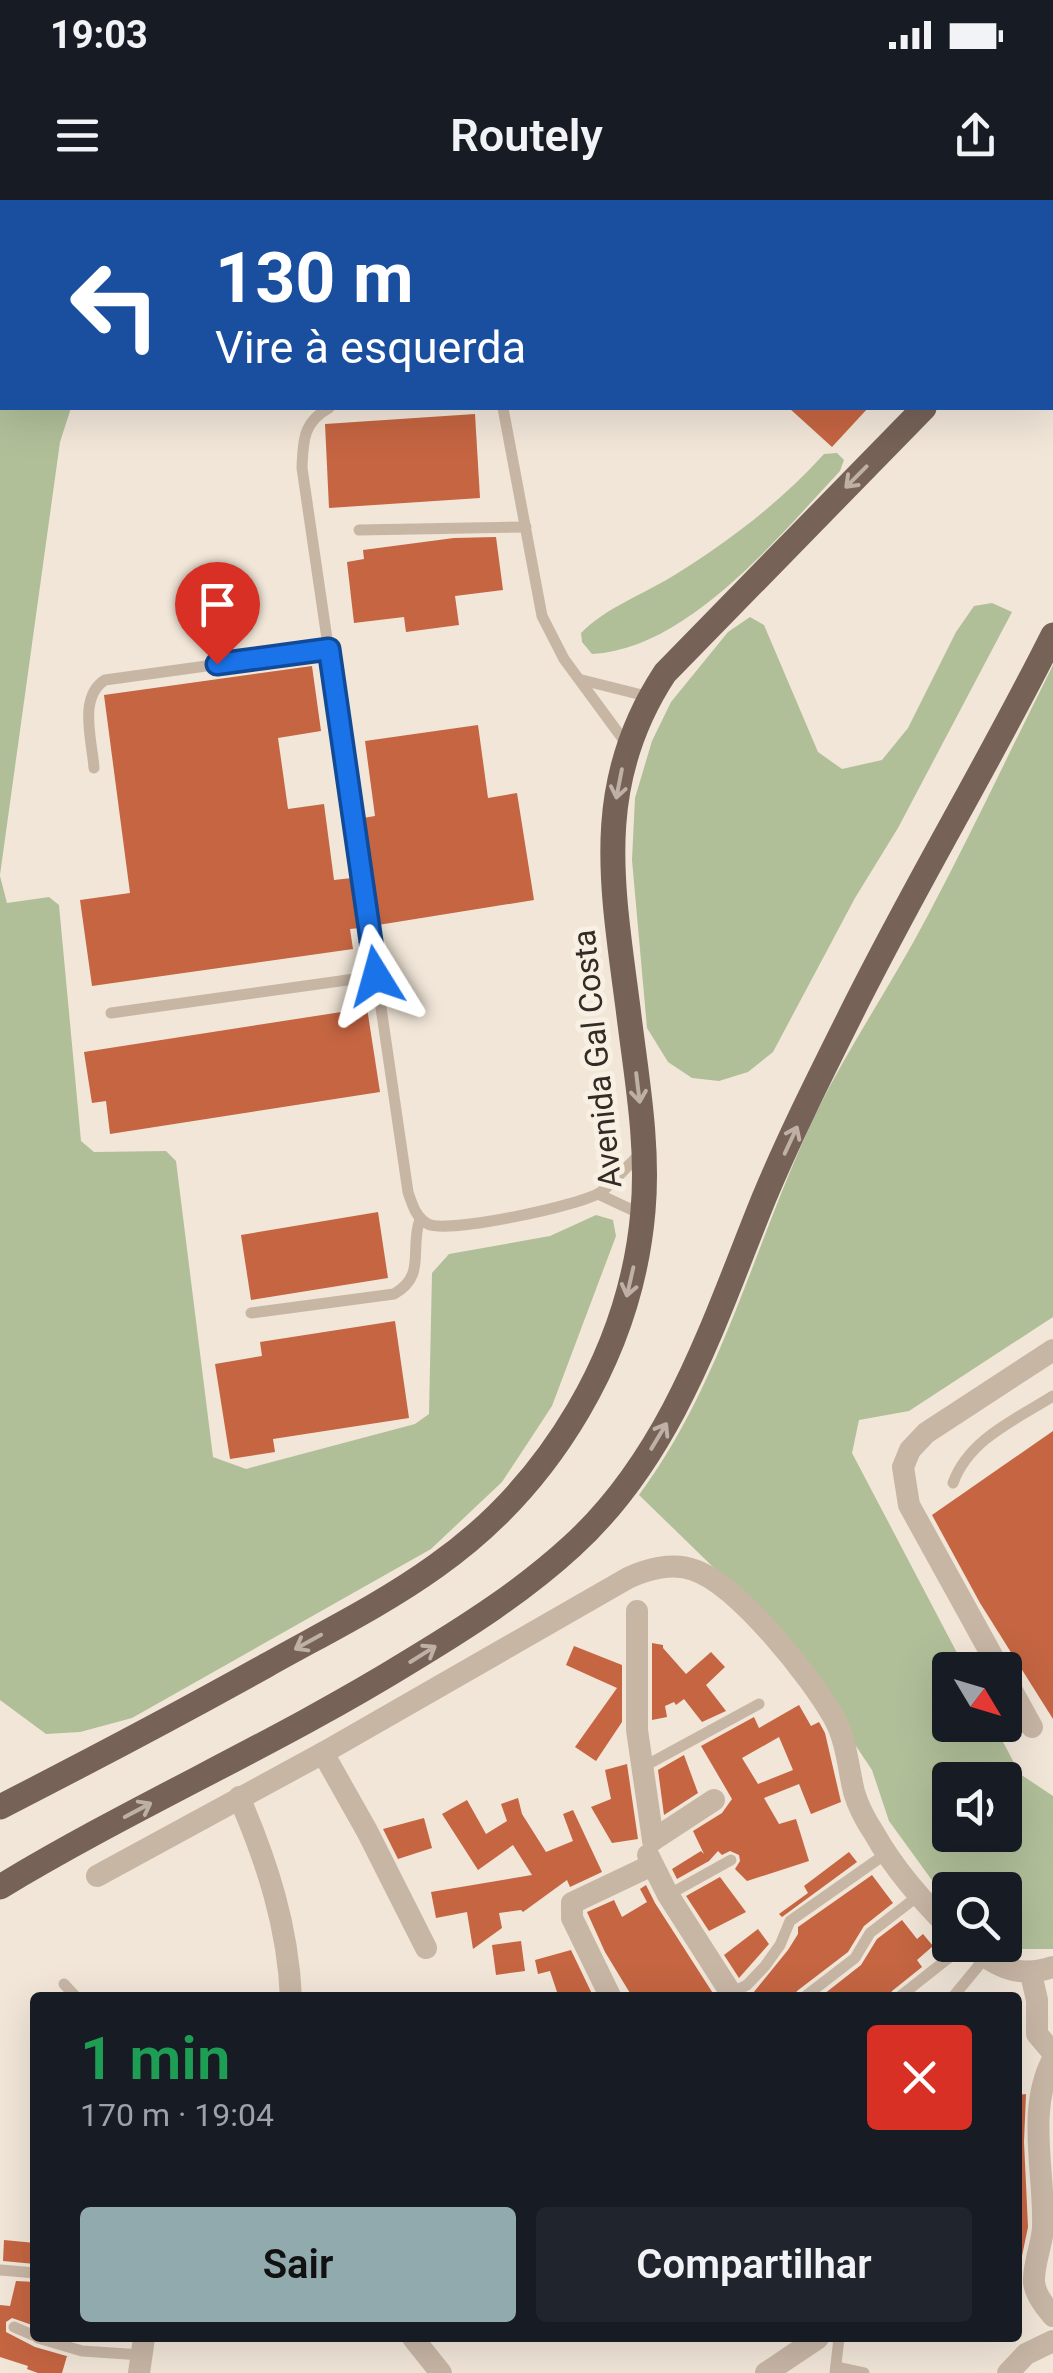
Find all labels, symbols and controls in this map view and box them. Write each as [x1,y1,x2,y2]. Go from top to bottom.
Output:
text: 19:03 [50,13,148,57]
icon: menu [50,108,105,163]
icon: share [948,108,1003,163]
text: Routely [450,109,603,162]
text: 130 m [215,237,414,319]
icon: left [50,240,180,370]
text: Vire à esquerda [215,321,526,374]
one-way arrow [844,464,868,488]
pin [175,562,260,665]
icon: arrive [190,577,245,632]
one-way arrow [609,767,628,800]
position arrow [324,924,428,1028]
street label: Avenida Gal Costa [565,928,629,1190]
one-way arrow [629,1071,648,1104]
one-way arrow [783,1126,802,1156]
one-way arrow [620,1265,638,1297]
one-way arrow [649,1423,669,1451]
one-way arrow [294,1632,323,1652]
one-way arrow [408,1644,437,1664]
north arrow [932,1652,1022,1742]
map controls [932,1652,1022,1962]
button: sound [932,1762,1022,1852]
one-way arrow [122,1800,152,1819]
button: search [932,1872,1022,1962]
text: 1 min [80,2023,230,2094]
button: close [867,2025,972,2130]
text: 170 m · 19:04 [80,2096,274,2134]
button: Sair [80,2207,516,2322]
button: Compartilhar [536,2207,972,2322]

